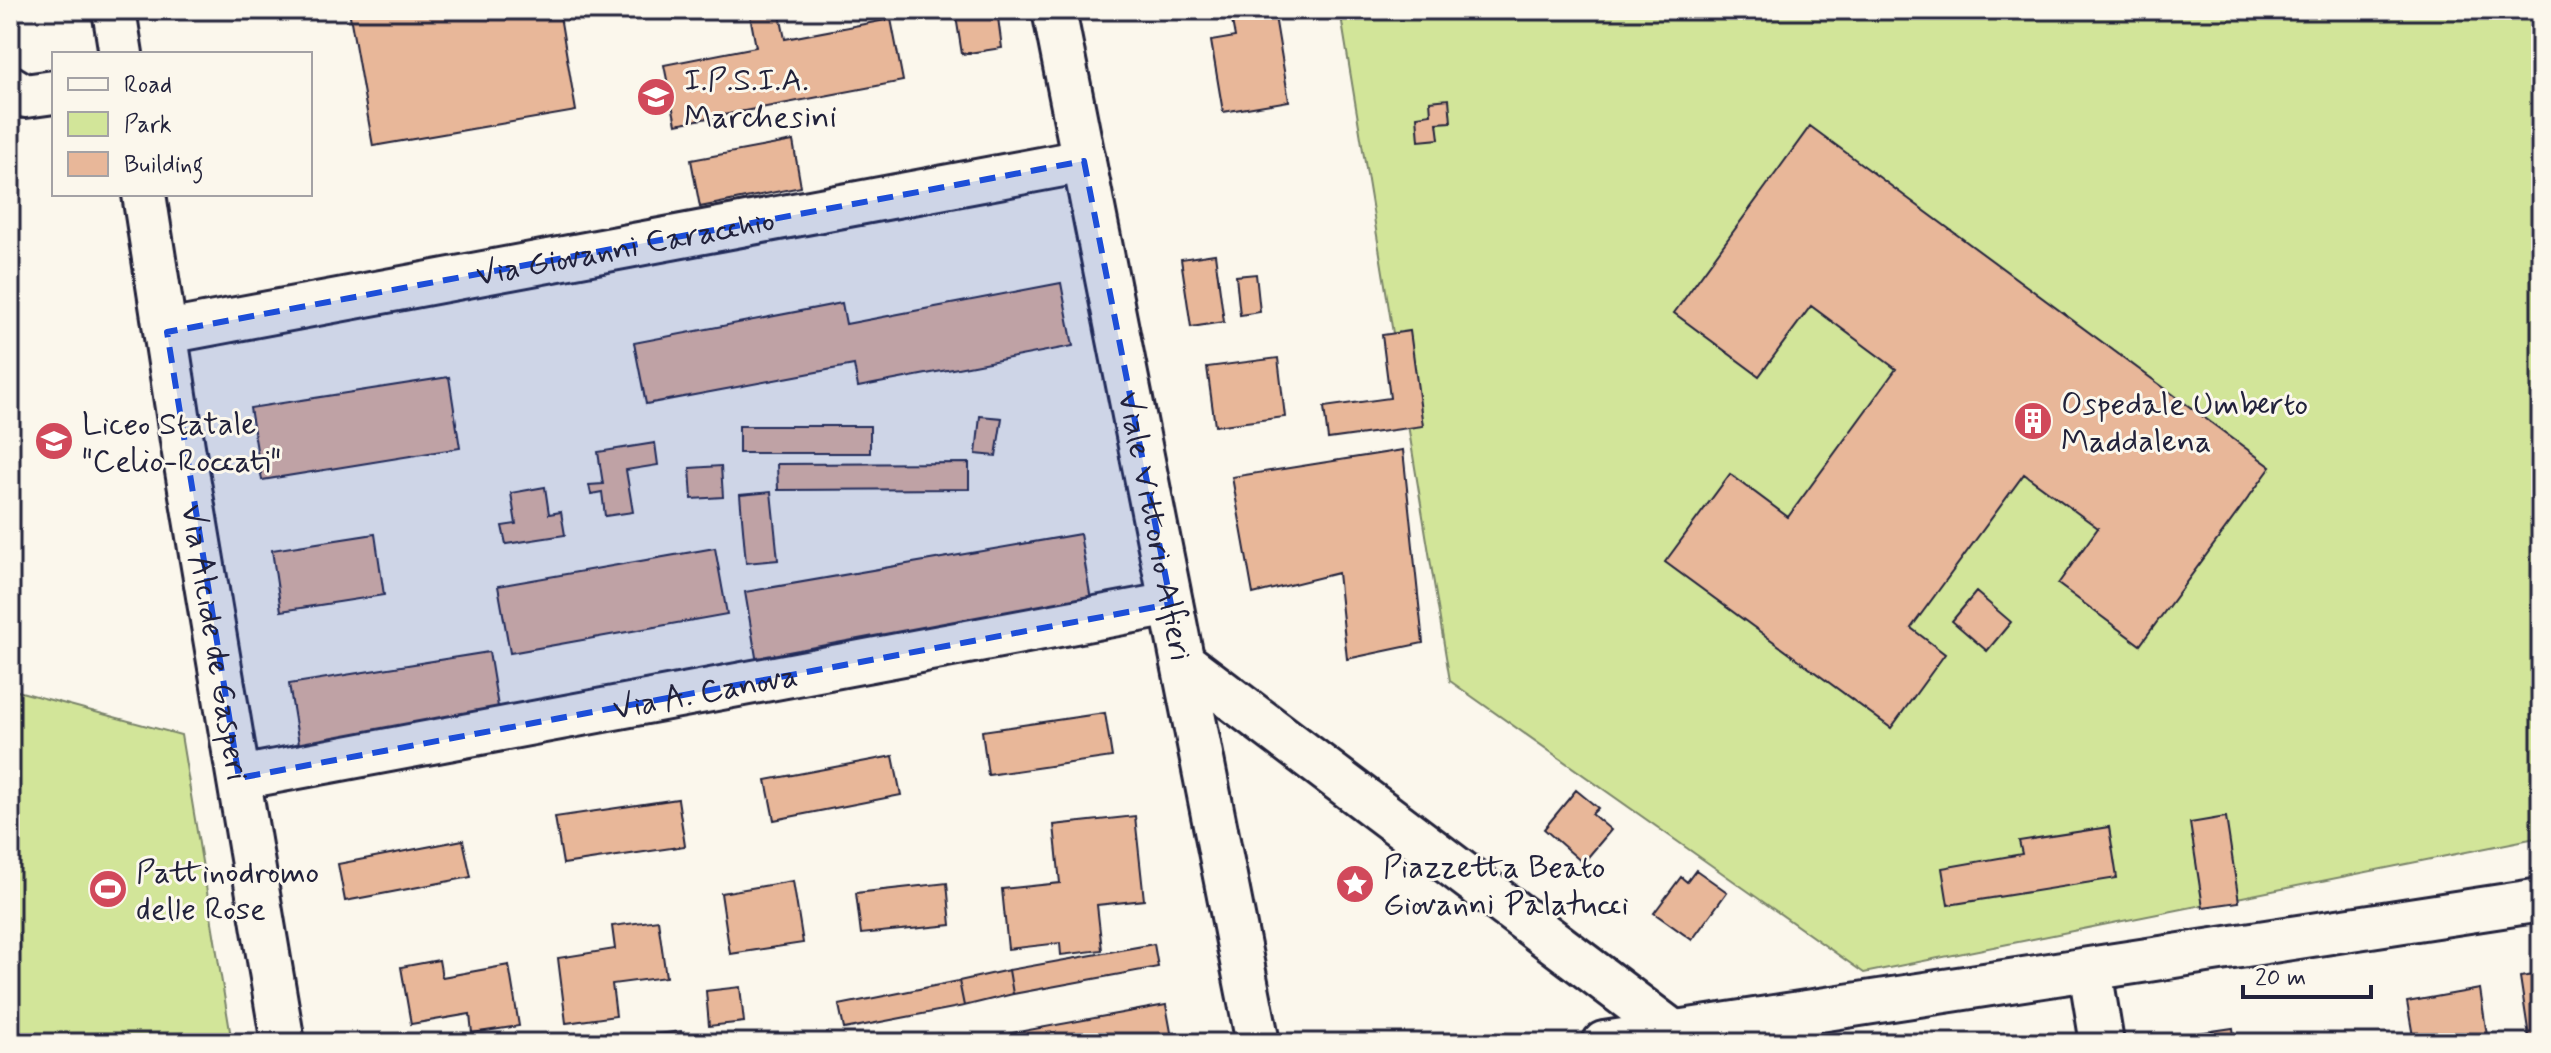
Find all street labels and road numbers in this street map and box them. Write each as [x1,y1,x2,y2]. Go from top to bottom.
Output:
street label: Via Giovanni Caracchio [473,200,778,297]
street label: Viale Vittorio Alfieri [1107,388,1201,665]
street label: Via Alcide de Gasperi [170,501,258,784]
street label: Via A. Canova [610,655,801,731]

